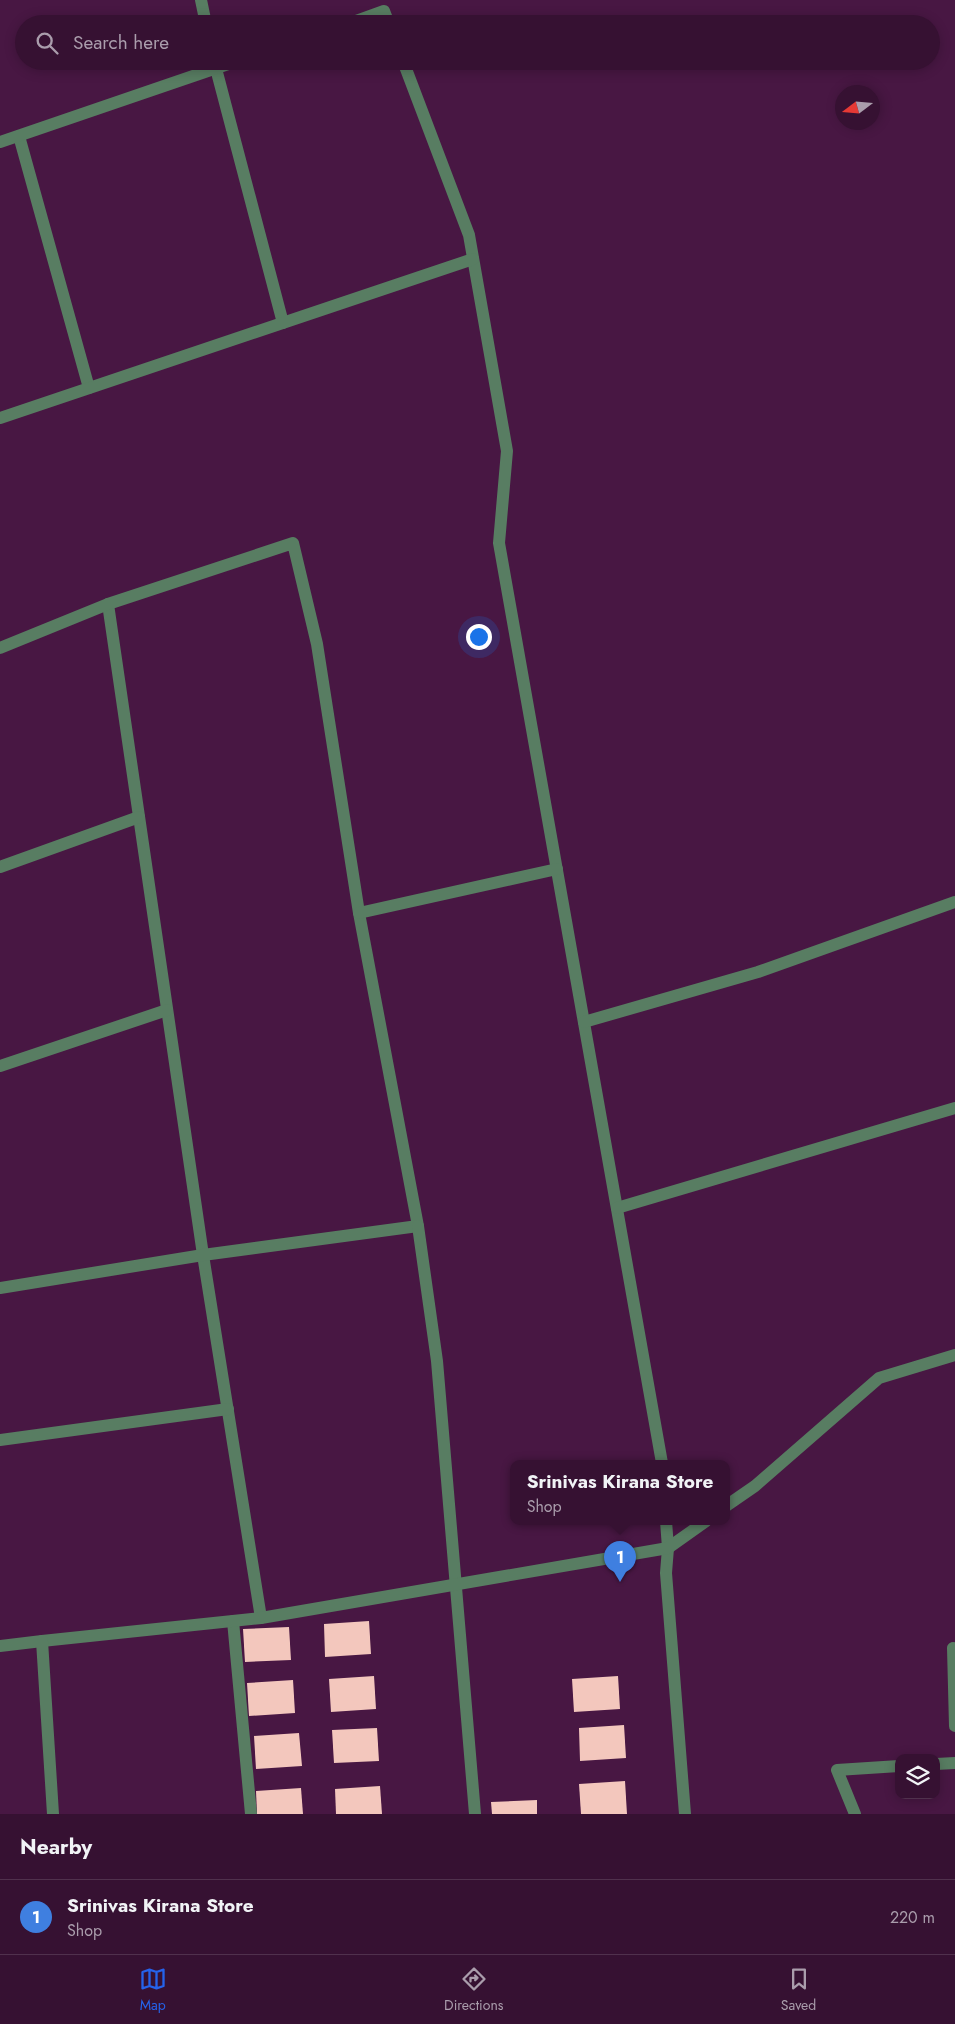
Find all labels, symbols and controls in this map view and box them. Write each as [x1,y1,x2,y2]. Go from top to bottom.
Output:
search box [15,15,940,70]
icon: search [33,29,61,57]
text: Search here [73,29,169,56]
north arrow [835,85,880,130]
your location [466,624,492,650]
popup [510,1460,730,1525]
text: Srinivas Kirana Store [527,1468,713,1495]
text: Shop [527,1495,562,1518]
pin: 1 [604,1541,636,1582]
map controls [895,1754,940,1799]
button: layers [895,1754,940,1799]
text: Nearby [20,1832,92,1862]
text: Srinivas Kirana Store [67,1892,254,1919]
text: 1 [32,1906,40,1929]
text: 220 m [890,1906,935,1929]
text: Shop [67,1919,102,1942]
tab: Map [139,1965,167,2015]
tab: Directions [444,1965,503,2015]
tab: Saved [781,1965,816,2015]

